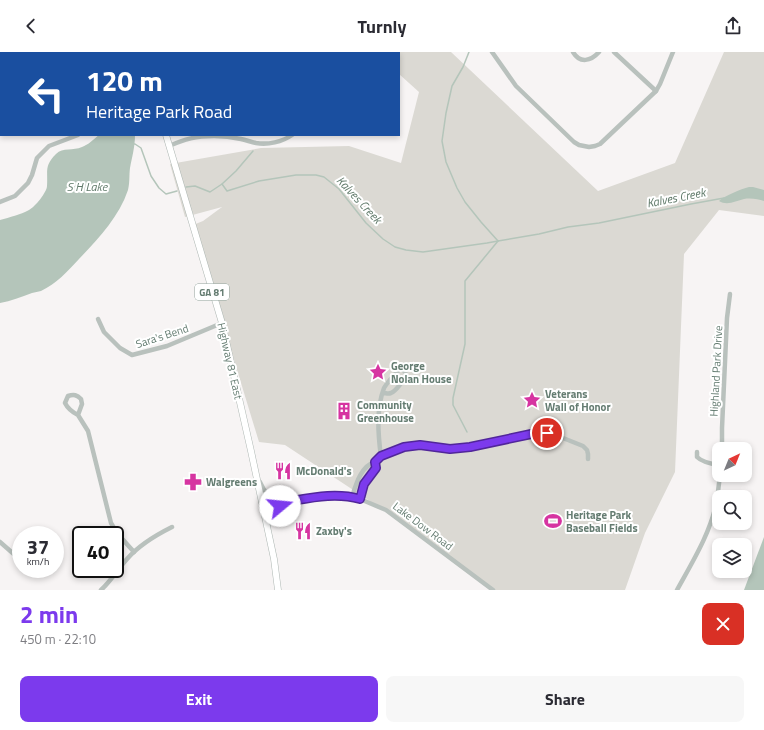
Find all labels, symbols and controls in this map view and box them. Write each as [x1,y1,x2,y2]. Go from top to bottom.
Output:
text: Turnly [358,13,406,40]
icon: back [20,15,42,37]
icon: share [722,15,744,37]
text: 120 m [86,59,163,102]
icon: left [20,68,72,120]
text: Heritage Park Road [86,98,232,125]
water label: Kalves Creek [332,171,388,229]
water label: S H Lake [67,177,109,196]
water label: Kalves Creek [645,182,708,212]
road number: GA 81 [195,284,229,300]
street label: Sara's Bend [134,320,191,352]
street label: Highway 81 East [213,321,247,401]
street label: Highland Park Drive [706,325,726,417]
place label: George Nolan House [391,358,452,387]
place icon: George Nolan House [368,362,388,382]
place label: Veterans Wall of Honor [545,386,611,415]
place icon: Veterans Wall of Honor [522,390,542,410]
place label: Community Greenhouse [357,397,414,426]
building icon: Community Greenhouse [334,401,354,421]
pin [530,416,564,450]
icon: arrive [536,422,558,444]
north arrow [712,442,752,482]
map controls [712,442,752,578]
restaurant icon: McDonald's [273,461,293,481]
place label: McDonald's [296,463,352,479]
pharmacy icon: Walgreens [183,472,203,492]
place label: Walgreens [206,474,257,490]
position arrow [259,485,301,527]
button: search [712,490,752,530]
street label: Lake Dow Road [390,498,456,554]
place label: Heritage Park Baseball Fields [566,507,638,536]
sports icon: Heritage Park Baseball Fields [543,511,563,531]
restaurant icon: Zaxby's [293,521,313,541]
place label: Zaxby's [316,523,352,539]
speed limit sign: 40 [72,526,124,578]
text: 37 [27,531,49,562]
button: layers [712,538,752,578]
text: km/h [27,554,49,569]
text: 2 min [20,596,78,632]
button: close [702,603,744,645]
text: 450 m · 22:10 [20,629,96,649]
button: Exit [20,676,378,722]
button: Share [386,676,744,722]

